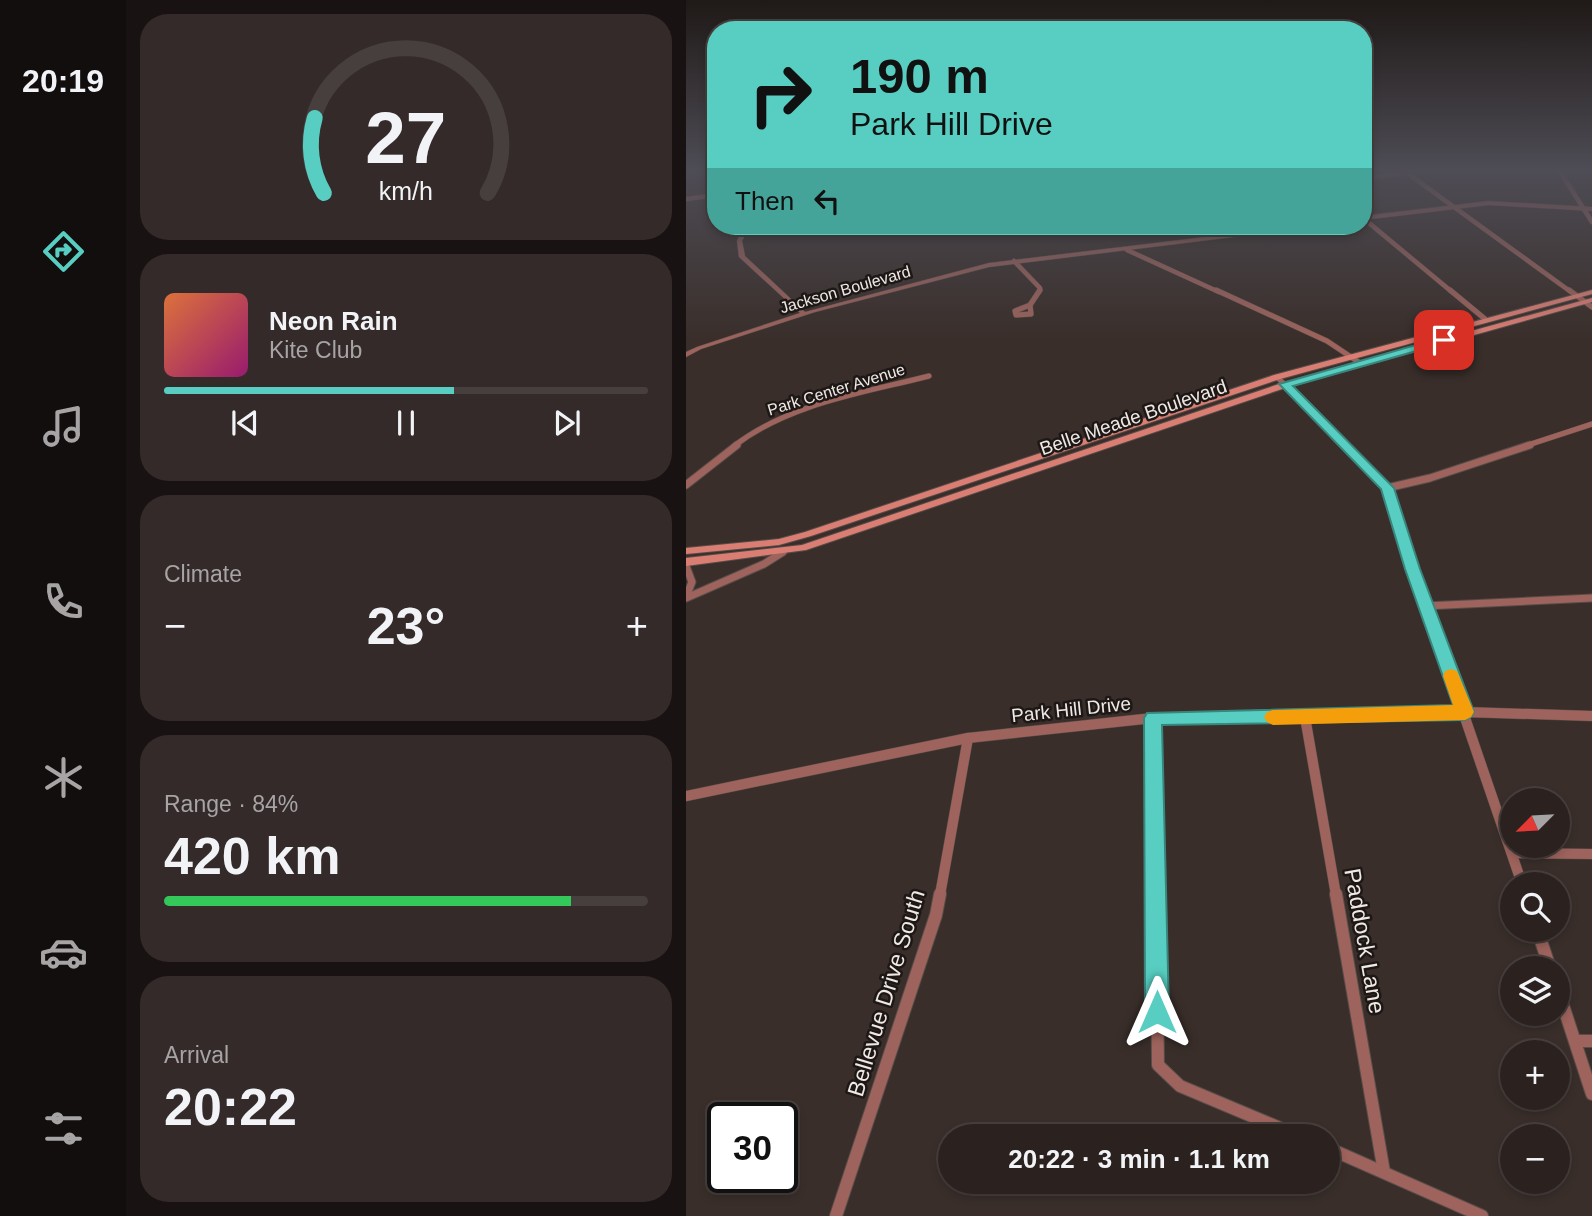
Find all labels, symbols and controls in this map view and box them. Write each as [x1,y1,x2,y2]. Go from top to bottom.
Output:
icon: right [735,49,826,140]
text: 190 m [850,49,989,103]
text: 20:19 [22,63,104,99]
text: 27 [366,98,446,179]
text: Park Hill Drive [850,106,1053,142]
text: km/h [379,177,433,205]
icon: left [808,182,846,220]
text: Then [735,186,794,216]
icon: directions [39,227,88,276]
street label: Jackson Boulevard [778,263,912,316]
text: Neon Rain [269,306,398,336]
pin [1414,310,1474,370]
icon: arrive [1425,321,1463,359]
text: Kite Club [269,337,362,363]
street label: Park Center Avenue [765,360,907,418]
street label: Belle Meade Boulevard [1037,376,1229,459]
icon: music [39,402,88,451]
icon: previous [226,404,264,442]
icon: pause [387,404,425,442]
icon: next [548,404,586,442]
text: Climate [164,561,242,587]
icon: phone [39,577,88,626]
text: 23° [367,597,445,655]
text: − [164,605,186,647]
text: + [626,605,648,647]
street label: Park Hill Drive [1010,693,1132,726]
icon: climate [39,753,88,802]
north arrow [1500,788,1570,858]
map controls [1500,788,1570,1194]
text: Range · 84% [164,791,298,817]
text: 420 km [164,827,340,885]
street label: Paddock Lane [1339,866,1391,1016]
button: search [1500,872,1570,942]
street label: Bellevue Drive South [842,886,930,1100]
icon: car [39,928,88,977]
button: layers [1500,956,1570,1026]
position arrow [1120,975,1194,1049]
button: + [1500,1040,1570,1110]
text: Arrival [164,1042,229,1068]
text: 20:22 [164,1078,297,1136]
speed limit sign: 30 [707,1102,798,1193]
icon: filters [39,1104,88,1153]
button: − [1500,1124,1570,1194]
text: 20:22 · 3 min · 1.1 km [1008,1144,1270,1174]

